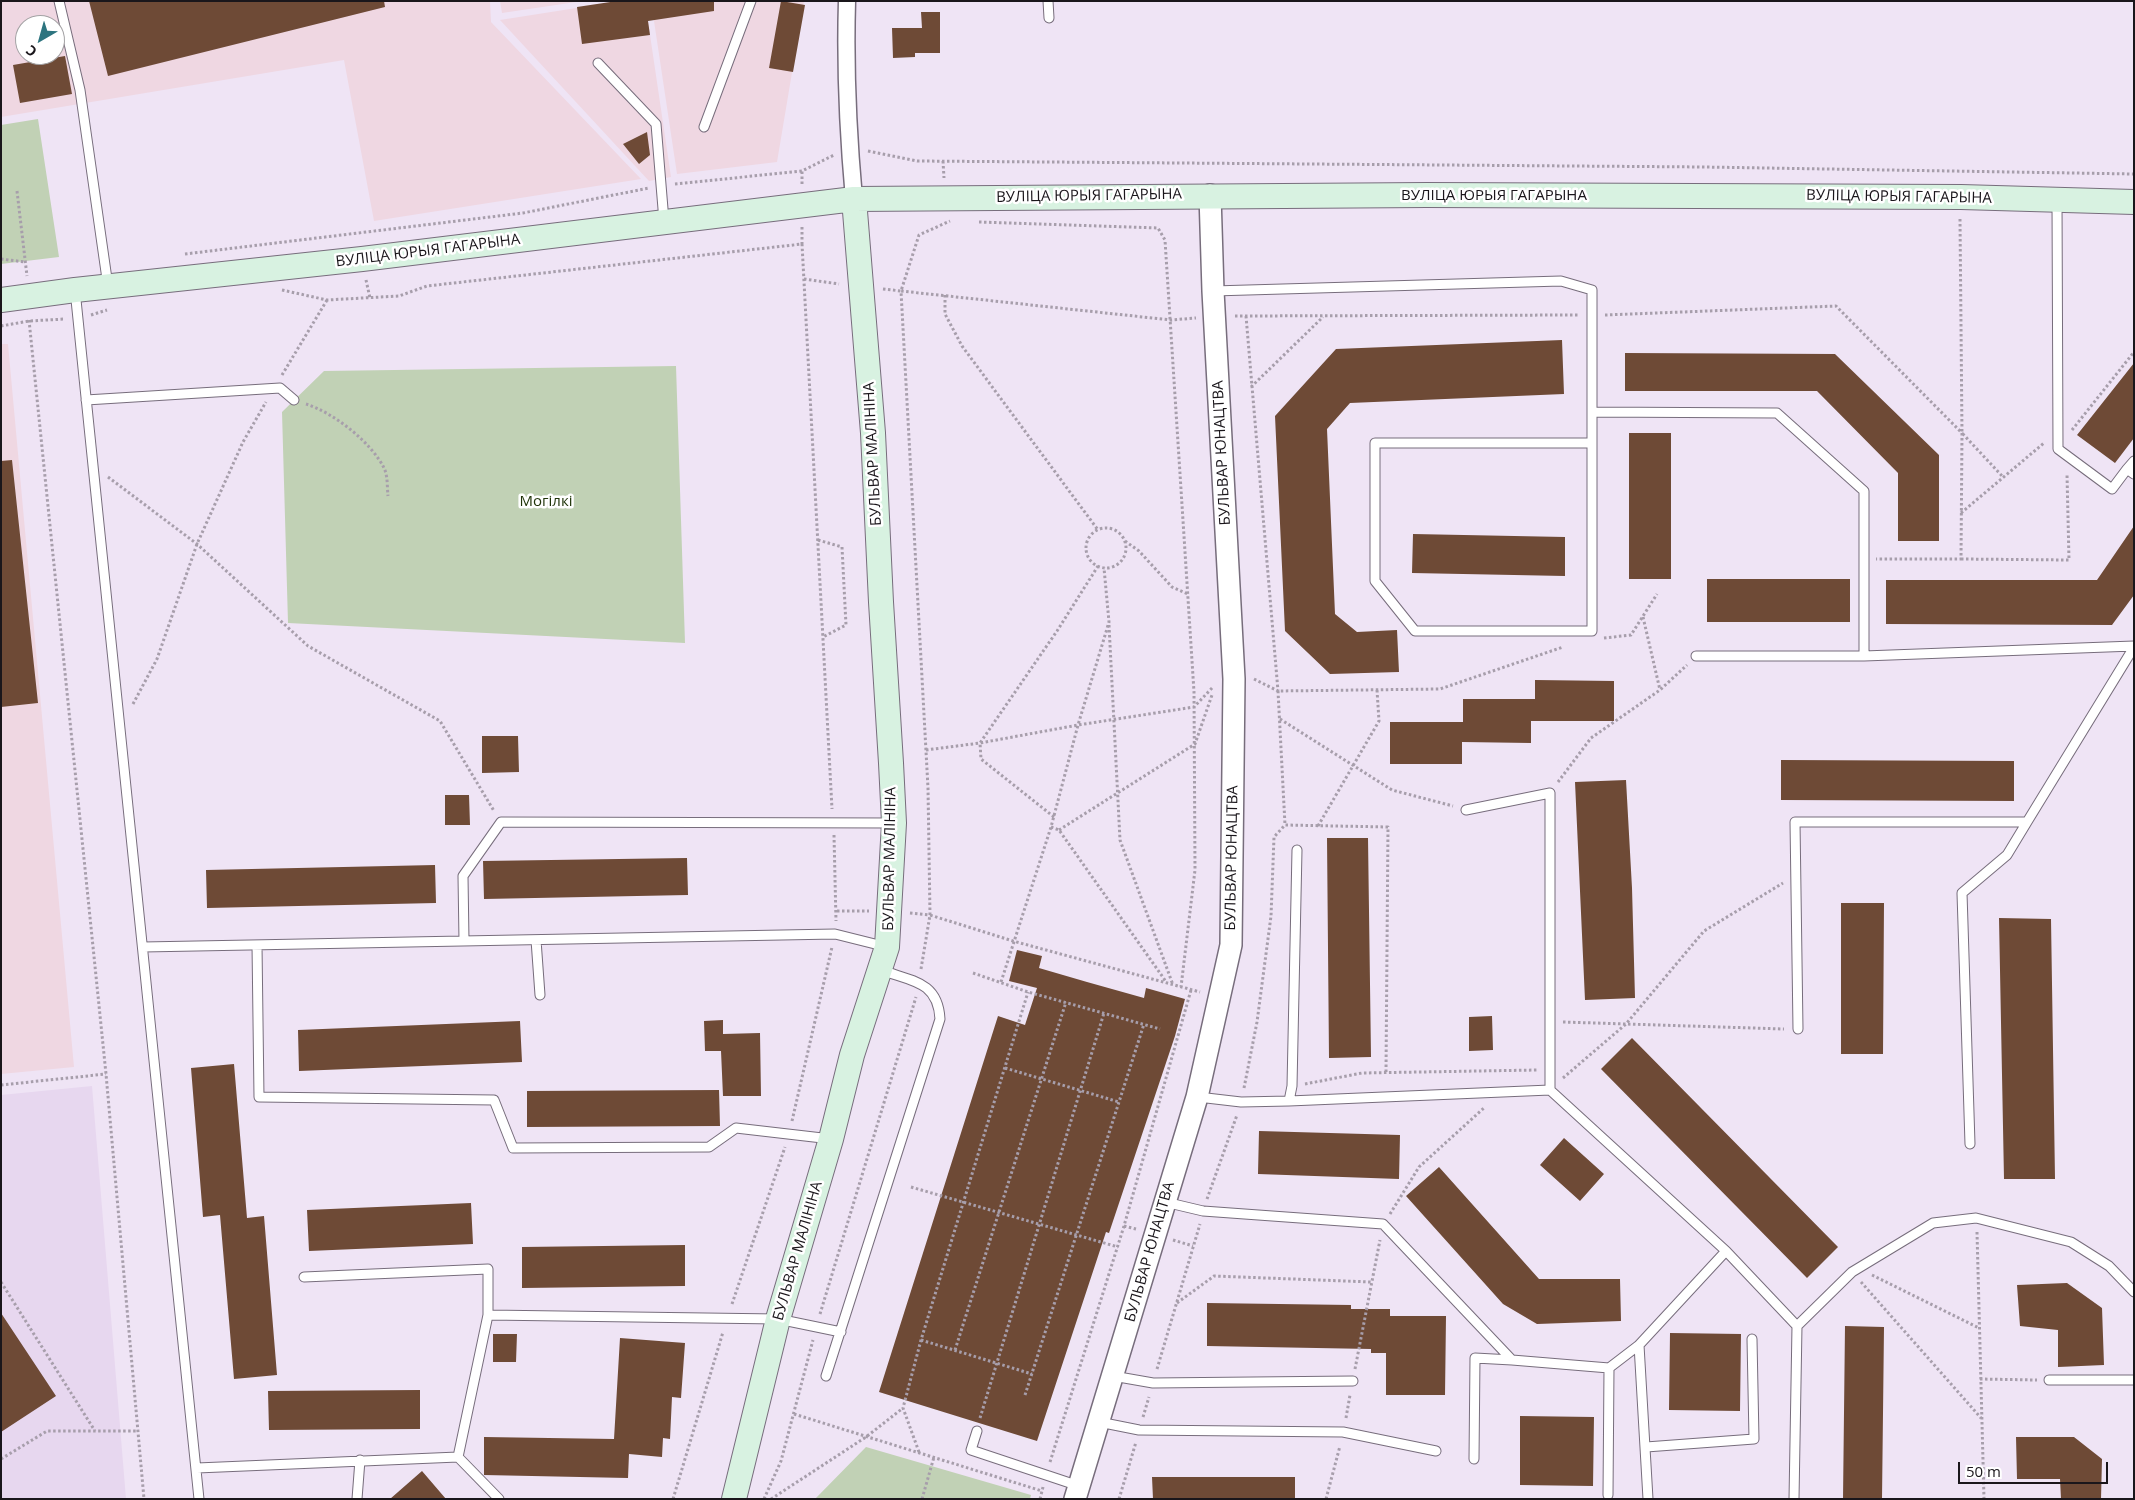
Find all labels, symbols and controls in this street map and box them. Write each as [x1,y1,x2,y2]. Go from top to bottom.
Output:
north arrow [15,15,65,65]
text: С [22,41,40,62]
street label: ВУЛІЦА ЮРЫЯ ГАГАРЫНА [996,185,1182,207]
street label: ВУЛІЦА ЮРЫЯ ГАГАРЫНА [1806,186,1992,208]
street label: ВУЛІЦА ЮРЫЯ ГАГАРЫНА [1401,187,1587,205]
street label: ВУЛІЦА ЮРЫЯ ГАГАРЫНА [335,231,521,271]
street label: БУЛЬВАР ЮНАЦТВА [1209,380,1235,526]
street label: БУЛЬВАР МАЛІНІНА [860,382,886,526]
park label: Могілкі [520,493,572,511]
street label: БУЛЬВАР ЮНАЦТВА [1222,785,1242,931]
street label: БУЛЬВАР МАЛІНІНА [880,787,900,931]
street label: БУЛЬВАР МАЛІНІНА [769,1179,827,1323]
street label: БУЛЬВАР ЮНАЦТВА [1121,1180,1179,1324]
scale bar [1960,1452,2110,1484]
text: 50 m [1966,1461,2001,1481]

